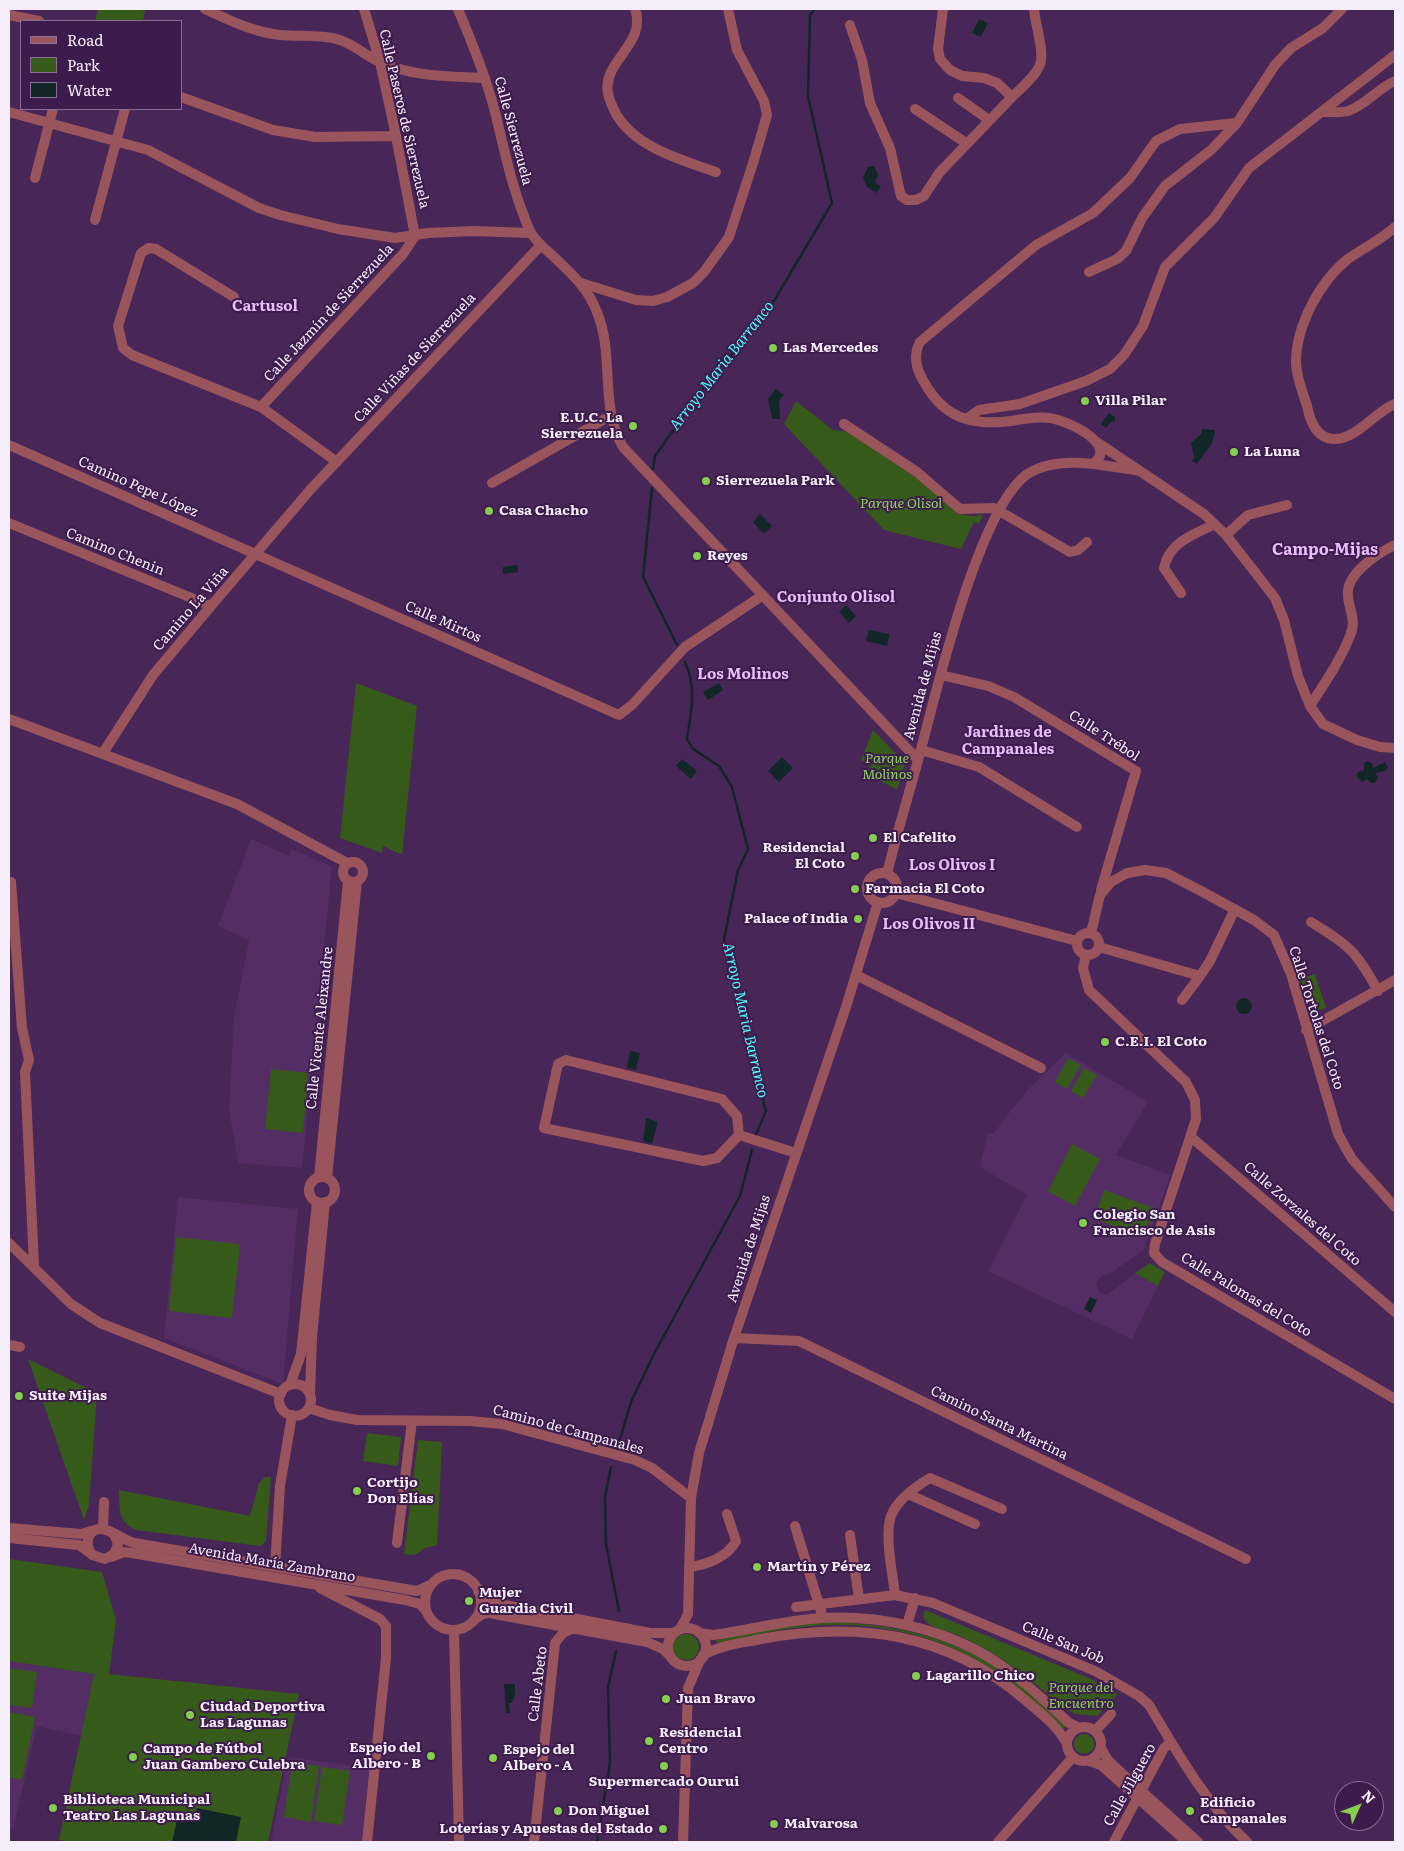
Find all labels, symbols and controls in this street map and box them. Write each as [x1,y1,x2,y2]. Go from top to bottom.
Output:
legend [20,20,182,110]
text: Road [67,28,103,51]
street label: Calle Paseros de Sierrezuela [375,28,433,210]
text: Park [67,53,100,76]
street label: Calle Sierrezuela [490,75,536,187]
text: Water [67,78,112,101]
street label: Calle Jazmín de Sierrezuela [261,241,397,385]
street label: Calle Viñas de Sierrezuela [351,290,479,426]
district label: Cartusol [232,298,298,316]
water label: Arroyo Maria Barranco [666,298,778,434]
place label: Las Mercedes [783,340,878,356]
marker: Las Mercedes [767,342,779,354]
place label: Villa Pilar [1095,393,1166,409]
marker: Villa Pilar [1079,395,1091,407]
place label: E.U.C. La Sierrezuela [541,410,623,442]
marker: E.U.C. La Sierrezuela [627,420,639,432]
place label: La Luna [1244,444,1300,460]
marker: La Luna [1228,446,1240,458]
street label: Camino Pepe López [75,453,201,521]
place label: Sierrezuela Park [716,473,835,489]
marker: Sierrezuela Park [700,475,712,487]
park label: Parque Olisol [860,496,942,512]
place label: Casa Chacho [499,503,588,519]
marker: Casa Chacho [483,505,495,517]
street label: Camino Chenin [63,525,167,579]
district label: Campo-Mijas [1272,540,1378,560]
place label: Reyes [707,548,748,564]
marker: Reyes [691,550,703,562]
street label: Camino La Viña [150,563,232,655]
district label: Conjunto Olisol [777,589,895,607]
street label: Calle Mirtos [402,598,484,646]
street label: Avenida de Mijas [900,630,946,742]
district label: Los Molinos [697,666,789,684]
street label: Calle Trébol [1065,707,1143,765]
district label: Jardines de Campanales [962,724,1054,759]
park label: Parque Molinos [862,751,912,784]
place label: El Cafelito [883,830,956,846]
marker: El Cafelito [867,832,879,844]
place label: Residencial El Coto [763,840,845,872]
marker: Residencial El Coto [849,850,861,862]
district label: Los Olivos I [909,857,995,875]
place label: Farmacia El Coto [865,881,985,897]
marker: Farmacia El Coto [849,883,861,895]
place label: Palace of India [744,911,848,927]
marker: Palace of India [852,913,864,925]
district label: Los Olivos II [883,916,975,934]
water label: Arroyo Maria Barranco [718,940,772,1100]
street label: Calle Tortolas del Coto [1285,944,1347,1092]
street label: Calle Vicente Aleixandre [303,946,337,1110]
place label: C.E.I. El Coto [1115,1034,1207,1050]
marker: C.E.I. El Coto [1099,1036,1111,1048]
street label: Calle Zorzales del Coto [1240,1158,1364,1270]
street label: Avenida de Mijas [724,1193,774,1305]
place label: Colegio San Francisco de Asis [1093,1207,1215,1240]
marker: Colegio San Francisco de Asis [1077,1217,1089,1229]
street label: Calle Palomas del Coto [1177,1249,1315,1341]
street label: Camino Santa Martina [928,1382,1070,1464]
place label: Suite Mijas [29,1388,107,1404]
marker: Suite Mijas [13,1390,25,1402]
street label: Camino de Campanales [491,1402,645,1458]
place label: Cortijo Don Elías [367,1475,433,1508]
marker: Cortijo Don Elías [351,1485,363,1497]
street label: Avenida María Zambrano [187,1540,357,1586]
place label: Martín y Pérez [767,1559,871,1575]
marker: Martín y Pérez [751,1561,763,1573]
place label: Mujer Guardia Civil [479,1585,573,1618]
marker: Mujer Guardia Civil [463,1595,475,1607]
street label: Calle San Job [1019,1618,1107,1668]
street label: Calle Abeto [525,1645,551,1723]
place label: Lagarillo Chico [926,1668,1035,1684]
marker: Lagarillo Chico [910,1670,922,1682]
park label: Parque del Encuentro [1048,1680,1114,1712]
place label: Juan Bravo [676,1691,755,1707]
marker: Juan Bravo [660,1693,672,1705]
place label: Ciudad Deportiva Las Lagunas [200,1699,325,1731]
marker: Ciudad Deportiva Las Lagunas [184,1709,196,1721]
place label: Residencial Centro [659,1725,741,1758]
marker: Residencial Centro [643,1735,655,1747]
place label: Espejo del Albero - B [349,1740,421,1772]
place label: Campo de Fútbol Juan Gambero Culebra [143,1741,305,1774]
street label: Calle Jilguero [1100,1741,1160,1829]
place label: Espejo del Albero - A [503,1742,575,1774]
marker: Espejo del Albero - B [425,1750,437,1762]
marker: Campo de Fútbol Juan Gambero Culebra [127,1751,139,1763]
marker: Espejo del Albero - A [487,1752,499,1764]
marker: Supermercado Ourui [658,1760,670,1772]
place label: Supermercado Ourui [589,1774,739,1790]
north arrow [1334,1781,1384,1831]
text: N [1358,1785,1381,1808]
place label: Biblioteca Municipal Teatro Las Lagunas [63,1792,210,1824]
place label: Edificio Campanales [1200,1795,1286,1828]
marker: Biblioteca Municipal Teatro Las Lagunas [47,1802,59,1814]
place label: Don Miguel [568,1803,650,1819]
marker: Don Miguel [552,1805,564,1817]
marker: Edificio Campanales [1184,1805,1196,1817]
place label: Malvarosa [784,1816,858,1832]
marker: Malvarosa [768,1818,780,1830]
place label: Loterías y Apuestas del Estado [439,1821,653,1837]
marker: Loterías y Apuestas del Estado [657,1823,669,1835]

